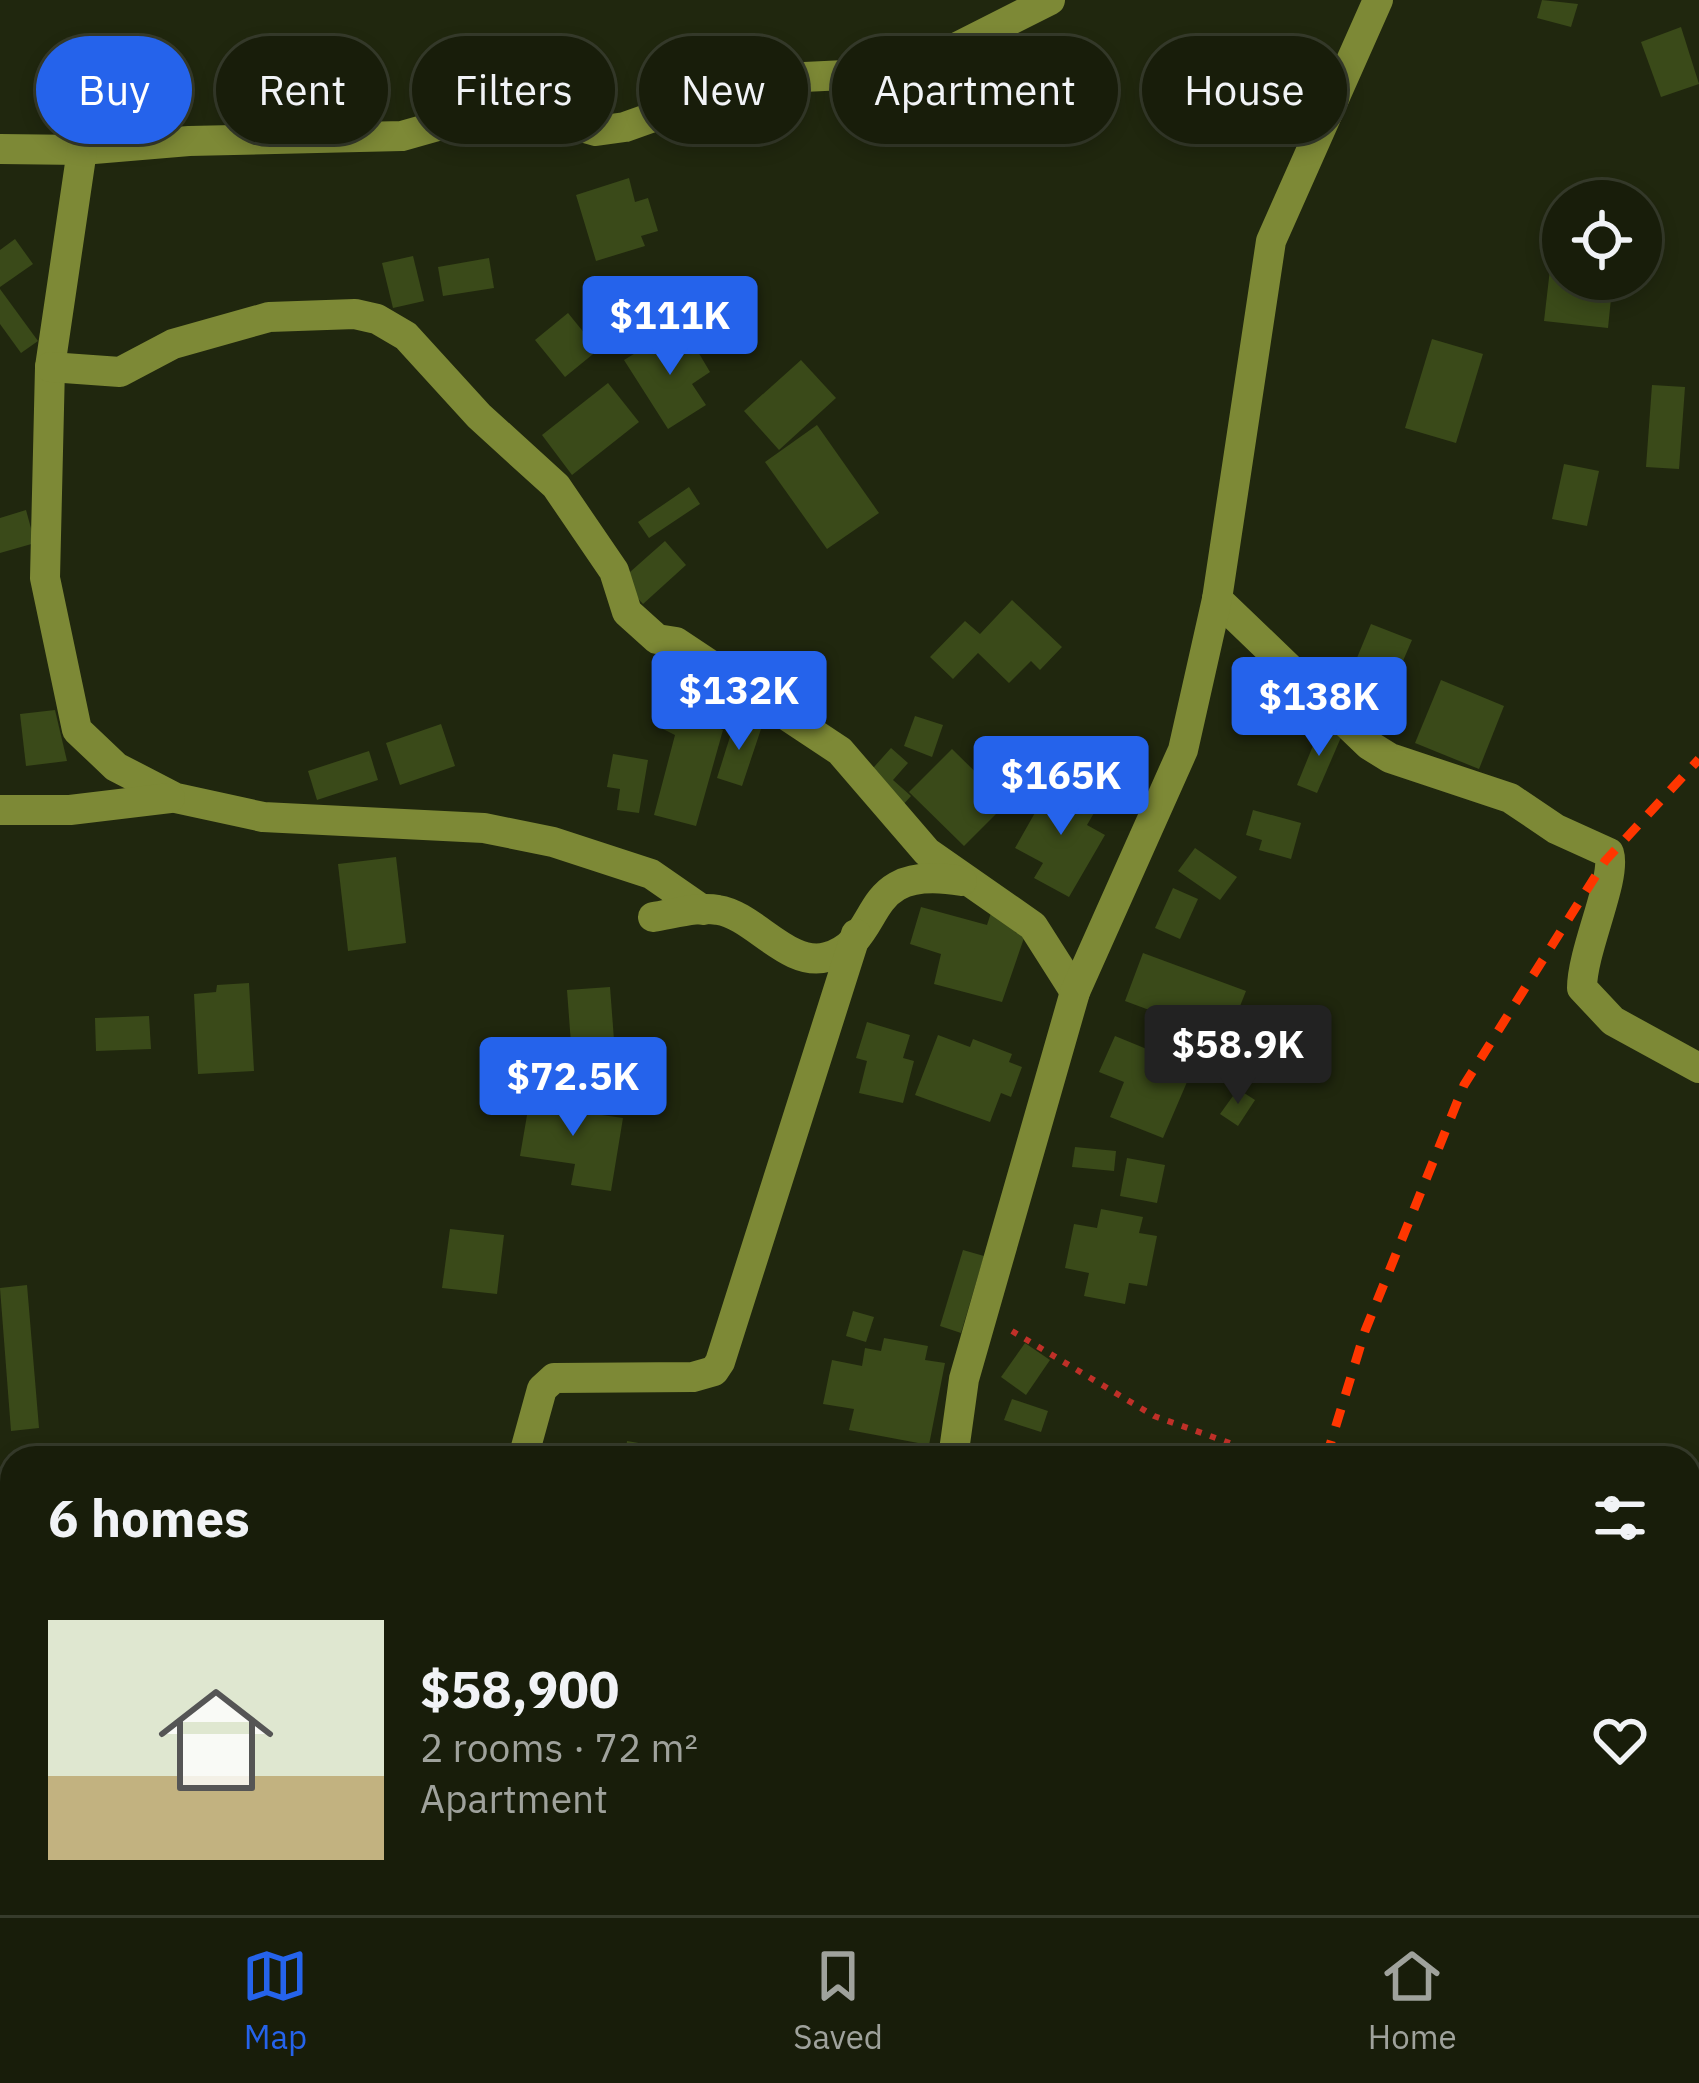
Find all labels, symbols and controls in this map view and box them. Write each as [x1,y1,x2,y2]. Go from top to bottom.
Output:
chip: Buy [36,36,192,144]
chip: Rent [216,36,388,144]
chip: Filters [412,36,615,144]
chip: New [639,36,808,144]
chip: Apartment [832,36,1118,144]
chip: House [1142,36,1347,144]
map controls [1542,180,1662,300]
button: locate [1542,180,1662,300]
pin: $111K [586,276,754,378]
text: $111K [610,289,730,340]
pin: $132K [655,651,823,753]
pin: $138K [1235,657,1403,759]
text: $132K [679,664,799,715]
text: $138K [1259,670,1379,721]
pin: $165K [977,736,1145,838]
text: $165K [1001,749,1121,800]
pin: $58.9K [1140,1005,1336,1107]
text: $58.9K [1172,1018,1304,1069]
pin: $72.5K [475,1037,671,1139]
text: $72.5K [507,1050,639,1101]
text: 6 homes [48,1485,250,1551]
icon: filters [1587,1485,1653,1551]
text: $58,900 [420,1656,619,1722]
icon: home [144,1668,288,1812]
icon: heart [1587,1707,1653,1773]
text: 2 rooms · 72 m² [420,1722,698,1773]
text: Apartment [420,1773,608,1824]
tab: Map [242,1943,308,2058]
tab: Saved [793,1943,883,2058]
tab: Home [1368,1943,1457,2058]

